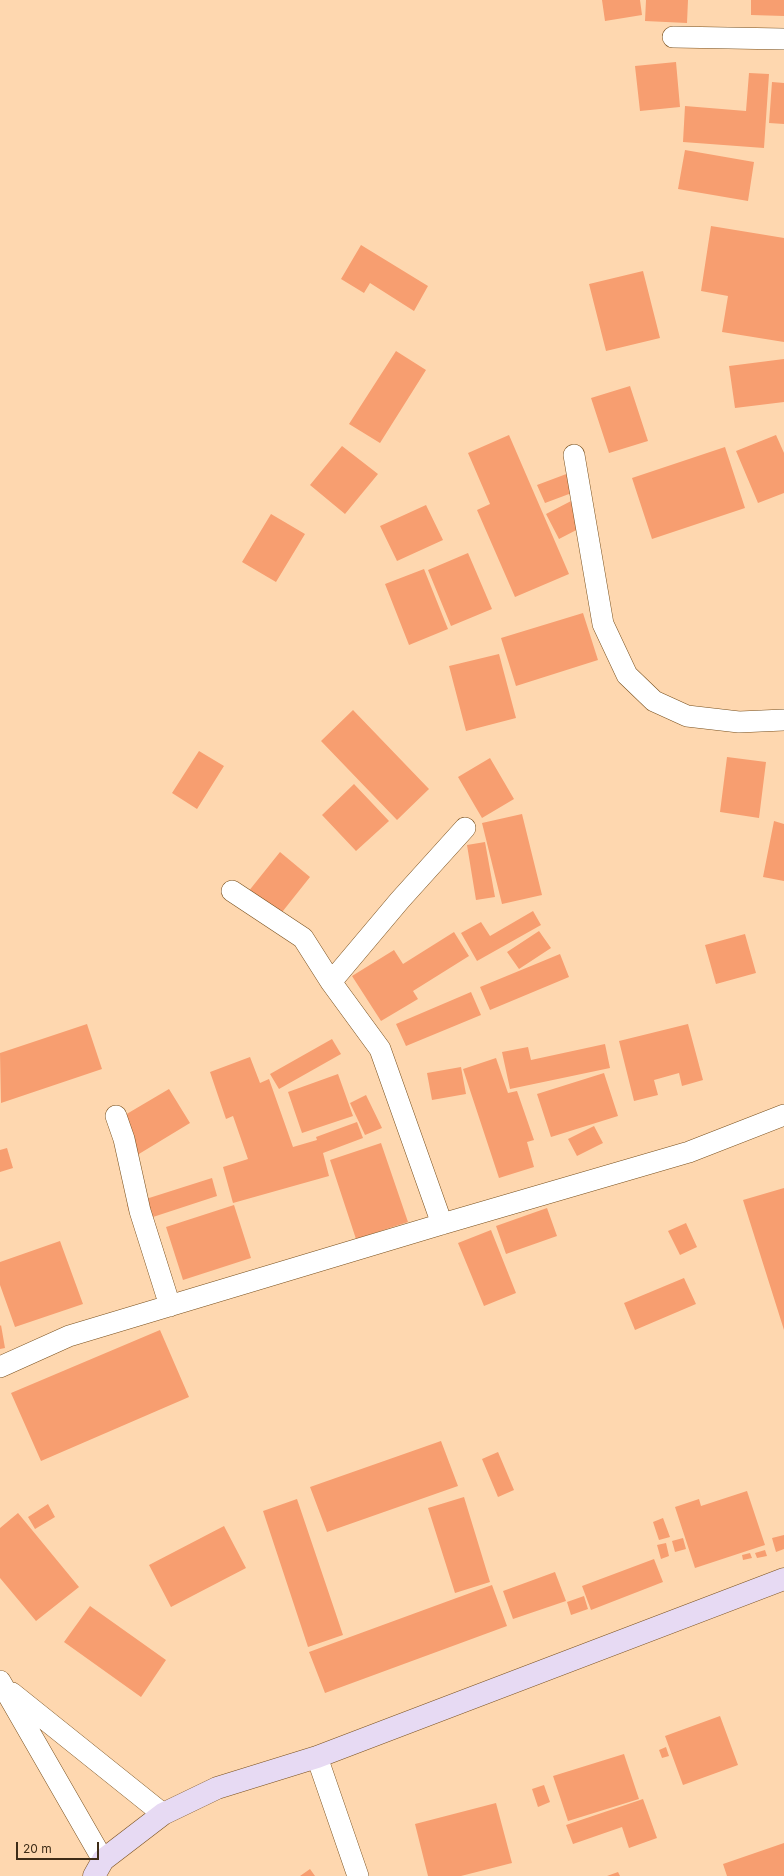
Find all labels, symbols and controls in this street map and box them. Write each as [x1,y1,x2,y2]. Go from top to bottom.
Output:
scale bar [18,1834,101,1860]
text: 20 m [23,1841,52,1856]

